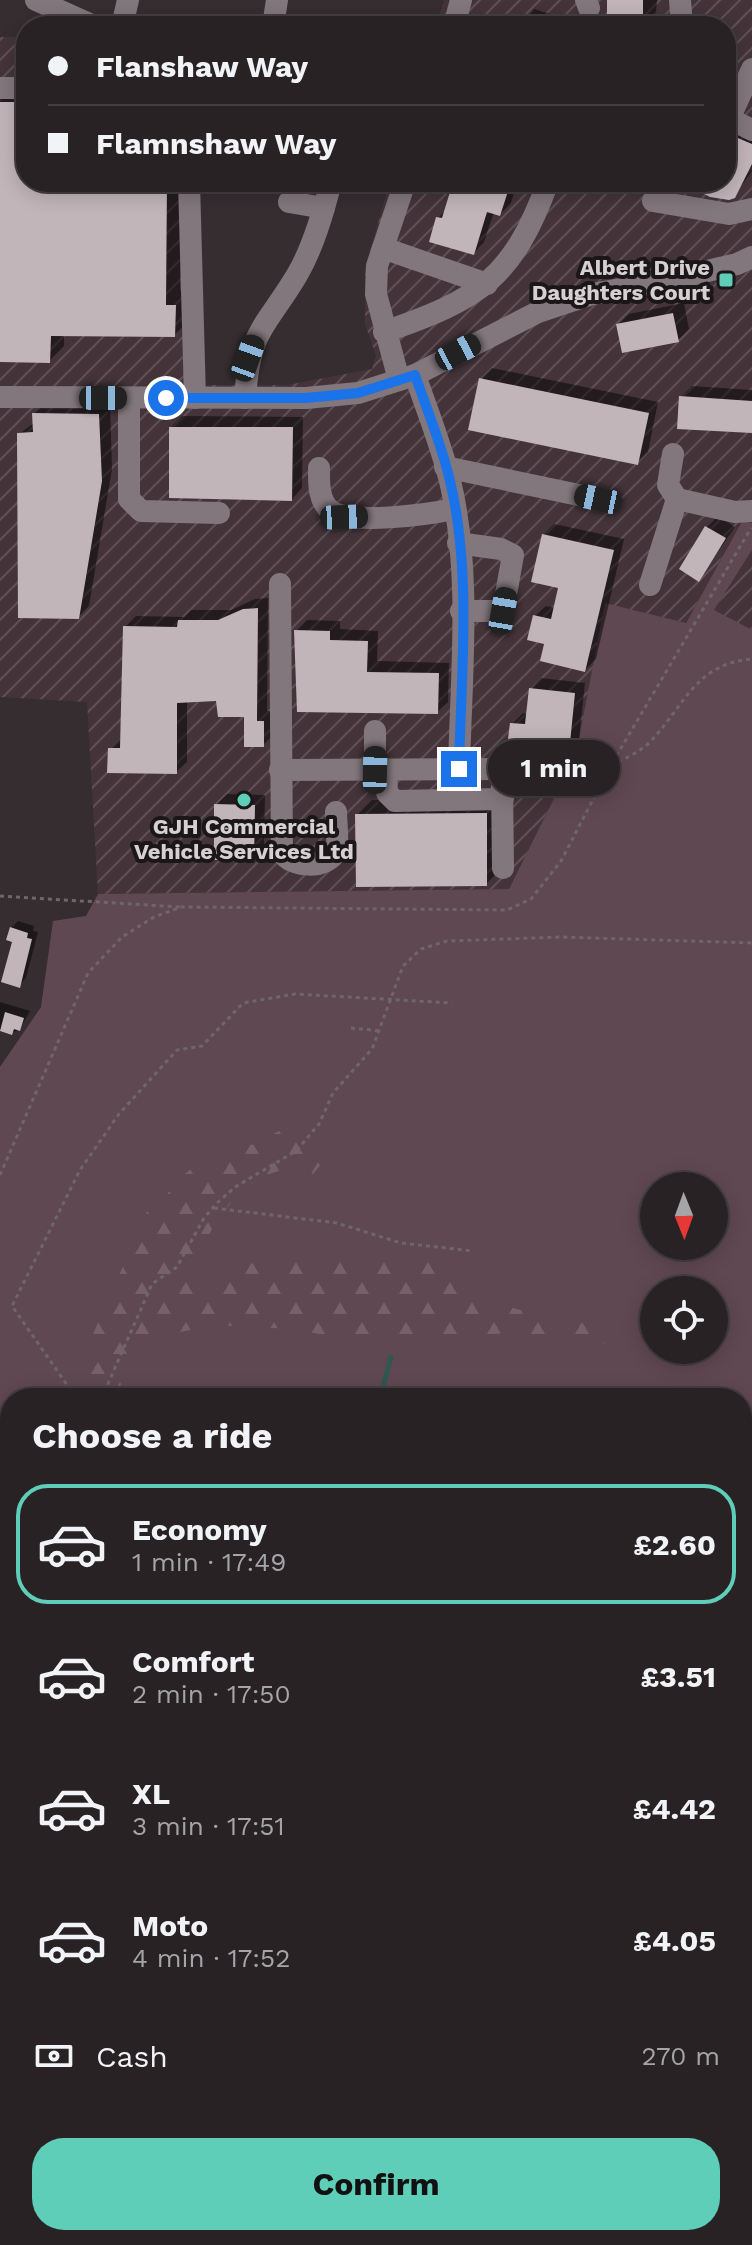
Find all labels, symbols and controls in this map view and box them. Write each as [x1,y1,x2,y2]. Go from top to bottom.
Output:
text: Flanshaw Way [96,49,308,84]
text: Flamnshaw Way [96,126,336,161]
place label: Albert Drive Daughters Court [532,255,710,305]
marker: Albert Drive Daughters Court [717,271,735,289]
car [431,330,485,374]
car [229,331,267,385]
route start [148,380,184,416]
car [79,386,127,410]
car [572,482,624,516]
car [320,504,368,530]
car [487,585,519,637]
callout: 1 min [487,741,619,797]
car [363,746,387,794]
route end [441,751,477,787]
text: 1 min [521,753,587,783]
marker: GJH Commercial Vehicle Services Ltd [235,791,253,809]
place label: GJH Commercial Vehicle Services Ltd [134,814,354,864]
north arrow [640,1172,728,1260]
map controls [640,1172,728,1364]
button: locate [640,1276,728,1364]
text: Choose a ride [32,1415,272,1457]
icon: car [36,1508,108,1580]
text: Economy [132,1512,267,1547]
text: £2.60 [633,1527,716,1562]
text: 1 min · 17:49 [132,1547,286,1577]
icon: car [36,1640,108,1712]
text: Comfort [132,1644,254,1679]
text: £3.51 [640,1659,716,1694]
text: 2 min · 17:50 [132,1679,291,1709]
icon: car [36,1772,108,1844]
text: XL [132,1776,170,1811]
text: £4.42 [633,1791,716,1826]
text: 3 min · 17:51 [132,1811,285,1841]
icon: car [36,1904,108,1976]
text: Moto [132,1908,208,1943]
text: £4.05 [633,1923,716,1958]
text: 4 min · 17:52 [132,1943,290,1973]
icon: cash [32,2034,76,2078]
text: Cash [96,2039,168,2074]
text: 270 m [641,2041,720,2071]
button: Confirm [32,2138,720,2230]

